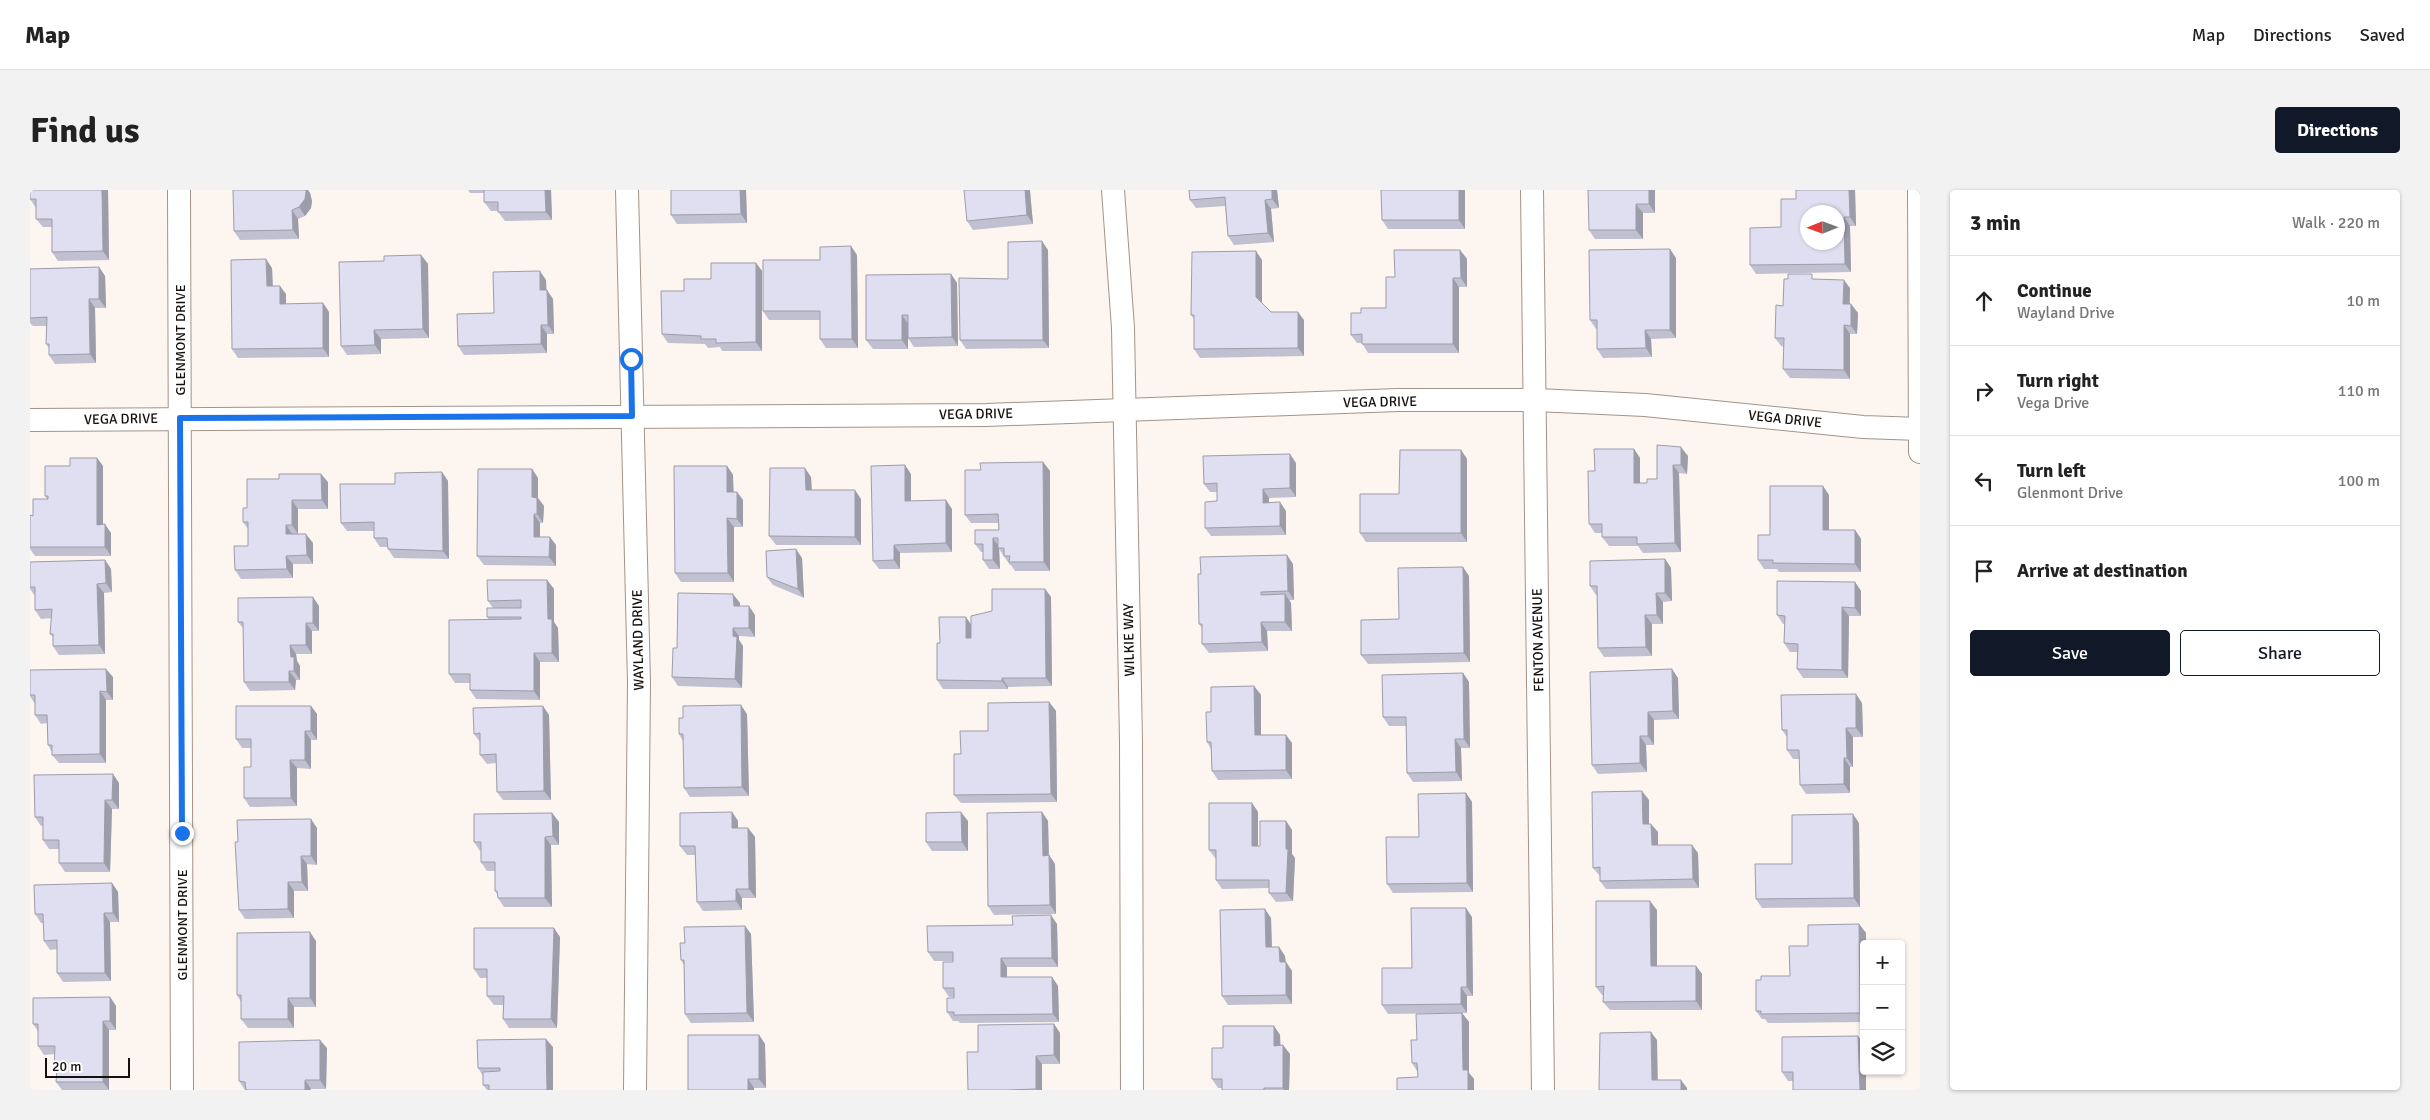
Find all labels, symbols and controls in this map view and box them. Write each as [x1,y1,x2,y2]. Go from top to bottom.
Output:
text: Map [25,20,70,50]
text: Map [2192,24,2225,46]
text: Directions [2253,24,2332,46]
text: Saved [2360,24,2405,46]
button: Directions [2275,107,2400,153]
text: Find us [30,109,140,152]
north arrow [1800,205,1845,250]
text: 3 min [1970,210,2021,236]
text: Walk · 220 m [2292,213,2380,233]
text: Continue [2017,279,2092,303]
street label: GLENMONT DRIVE [172,284,189,396]
icon: ahead [1970,287,1998,315]
text: 10 m [2346,291,2380,311]
text: Wayland Drive [2017,303,2115,323]
route start [620,348,643,371]
text: Turn right [2017,369,2099,393]
icon: right [1970,377,1998,405]
text: 110 m [2338,381,2380,401]
street label: VEGA DRIVE [1343,393,1417,411]
text: Vega Drive [2017,393,2089,413]
street label: VEGA DRIVE [939,405,1013,423]
street label: VEGA DRIVE [1747,407,1823,431]
street label: VEGA DRIVE [84,410,158,428]
text: Turn left [2017,459,2086,483]
icon: left [1970,467,1998,495]
text: 100 m [2338,471,2380,491]
text: Glenmont Drive [2017,483,2123,503]
icon: arrive [1970,557,1998,585]
text: Arrive at destination [2017,559,2188,583]
street label: FENTON AVENUE [1529,588,1547,692]
street label: WAYLAND DRIVE [629,589,647,691]
street label: WILKIE WAY [1120,603,1138,677]
button: Save [1970,630,2170,676]
button: Share [2180,630,2380,676]
route end [171,822,194,845]
street label: GLENMONT DRIVE [174,869,191,981]
map controls [1860,940,1905,1075]
button: + [1860,940,1905,985]
button: − [1860,985,1905,1030]
button: layers [1860,1030,1905,1075]
scale bar [45,1055,130,1078]
text: 20 m [52,1058,81,1075]

